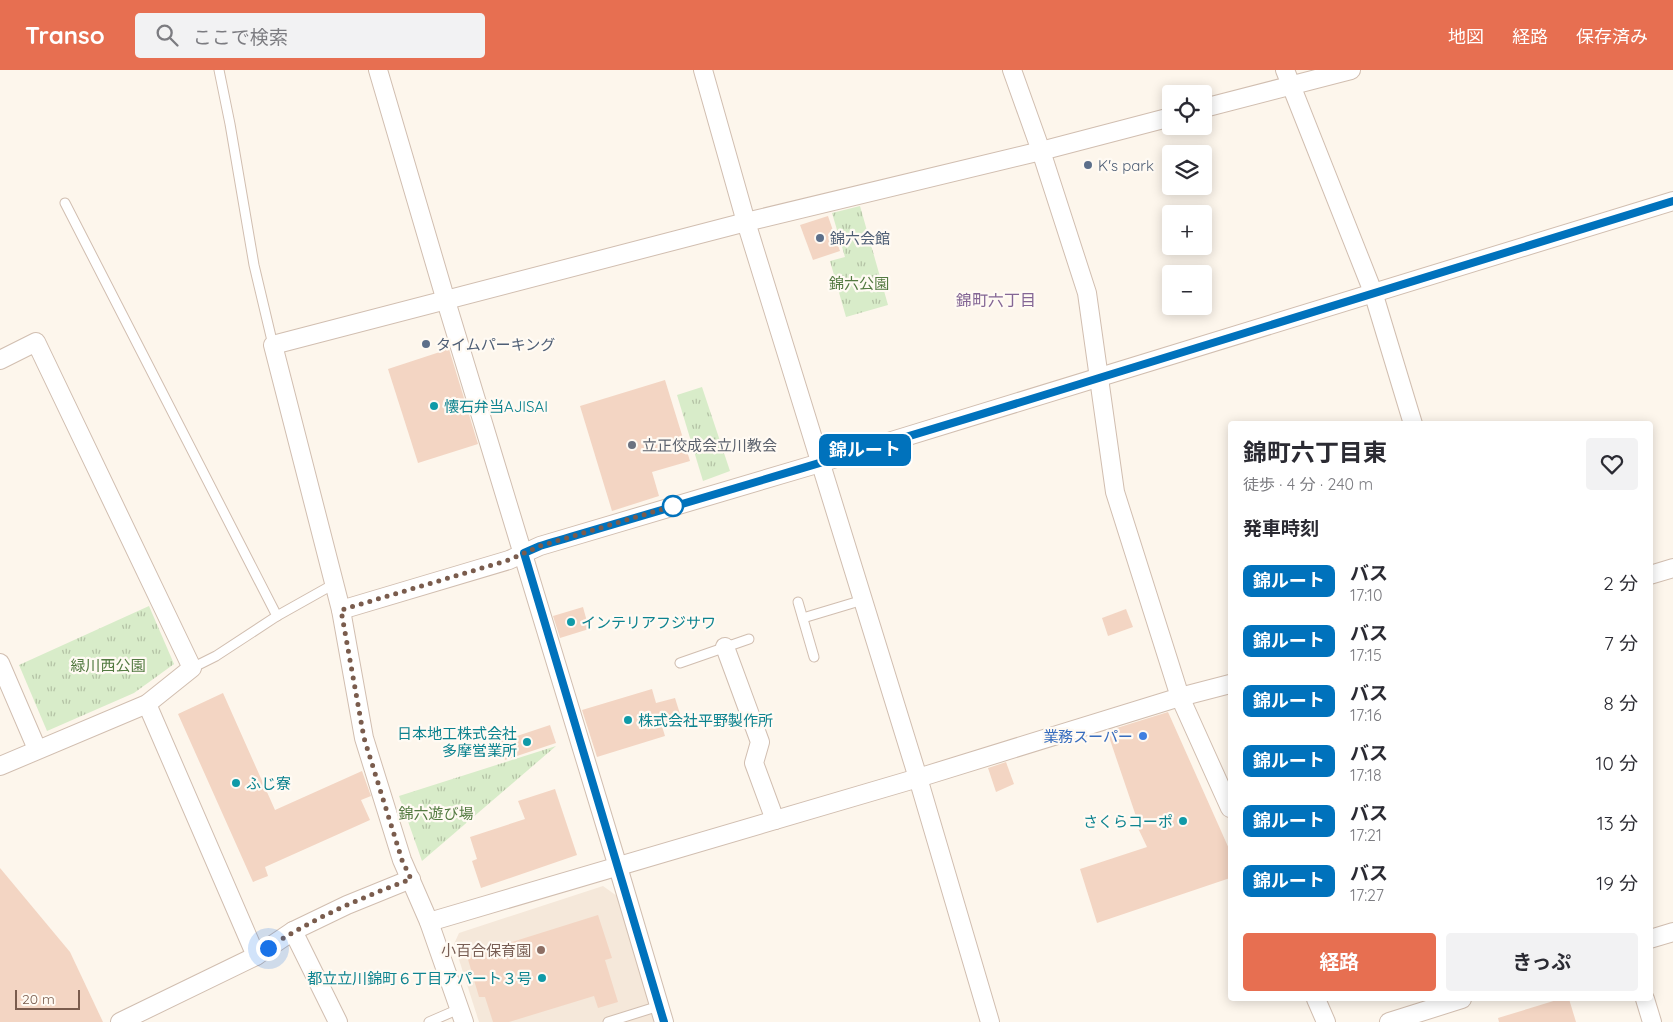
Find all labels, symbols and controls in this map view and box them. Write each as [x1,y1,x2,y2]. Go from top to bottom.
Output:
search box [135,13,485,58]
text: Transo [25,20,105,50]
icon: search [153,21,181,49]
text: ここで検索 [193,25,288,49]
text: 地図 [1448,25,1484,48]
text: 経路 [1512,25,1548,48]
text: 保存済み [1576,25,1648,48]
map controls [1162,85,1212,315]
button: locate [1162,85,1212,135]
button: layers [1162,145,1212,195]
place label: K's park [1098,156,1154,175]
marker: K's park [1082,159,1094,171]
button: + [1162,205,1212,255]
place label: 錦六会館 [830,229,890,248]
marker: 錦六会館 [814,232,826,244]
button: − [1162,265,1212,315]
park label: 錦六公園 [829,274,889,293]
district label: 錦町六丁目 [956,290,1036,310]
place label: タイムパーキング [436,335,555,354]
marker: タイムパーキング [420,338,432,350]
place label: 懐石弁当AJISAI [444,397,548,416]
marker: 懐石弁当AJISAI [428,400,440,412]
line badge: 錦ルート [830,434,900,466]
place label: 立正佼成会立川教会 [642,436,777,455]
text: 錦町六丁目東 [1243,437,1387,467]
text: 錦ルート [829,438,901,461]
button: heart [1586,438,1638,490]
marker: 立正佼成会立川教会 [626,439,638,451]
text: 徒歩 · 4 分 · 240 m [1243,474,1373,494]
unlabelled marker [662,495,684,517]
text: 発車時刻 [1243,516,1319,540]
text: バス [1350,561,1388,585]
text: 錦ルート [1253,569,1325,592]
text: 2 分 [1603,571,1638,595]
text: 17:10 [1350,585,1383,605]
place label: インテリアフジサワ [581,613,716,632]
marker: インテリアフジサワ [565,616,577,628]
text: バス [1350,621,1388,645]
text: 錦ルート [1253,629,1325,652]
text: 7 分 [1604,631,1638,655]
text: 17:15 [1350,645,1382,665]
park label: 緑川西公園 [70,656,146,675]
text: バス [1350,681,1388,705]
text: 錦ルート [1253,689,1325,712]
text: 8 分 [1604,691,1638,715]
text: 17:16 [1350,705,1382,725]
place label: 株式会社平野製作所 [638,711,773,730]
marker: 株式会社平野製作所 [622,714,634,726]
place label: 日本地工株式会社 多摩営業所 [397,724,517,760]
place label: 業務スーパー [1043,727,1133,746]
marker: 業務スーパー [1137,730,1149,742]
marker: 日本地工株式会社 多摩営業所 [521,736,533,748]
text: バス [1350,741,1388,765]
text: 錦ルート [1253,749,1325,772]
text: 10 分 [1595,751,1638,775]
text: 17:18 [1350,765,1382,785]
place label: ふじ寮 [246,774,291,793]
marker: ふじ寮 [230,777,242,789]
text: バス [1350,801,1388,825]
park label: 錦六遊び場 [398,804,474,823]
text: 錦ルート [1253,809,1325,832]
text: 13 分 [1597,811,1638,835]
place label: さくらコーポ [1083,812,1173,831]
marker: さくらコーポ [1177,815,1189,827]
text: 17:21 [1350,825,1382,845]
text: バス [1350,861,1388,885]
text: 錦ルート [1253,869,1325,892]
text: 19 分 [1596,871,1638,895]
text: 17:27 [1350,885,1384,905]
button: 経路 [1243,933,1436,991]
button: きっぷ [1446,933,1638,991]
your location [256,936,281,961]
place label: 小百合保育園 [441,941,531,960]
marker: 小百合保育園 [535,944,547,956]
place label: 都立立川錦町６丁目アパート３号 [307,969,532,988]
marker: 都立立川錦町６丁目アパート３号 [536,972,548,984]
scale bar [15,987,80,1010]
text: 20 m [22,990,55,1008]

